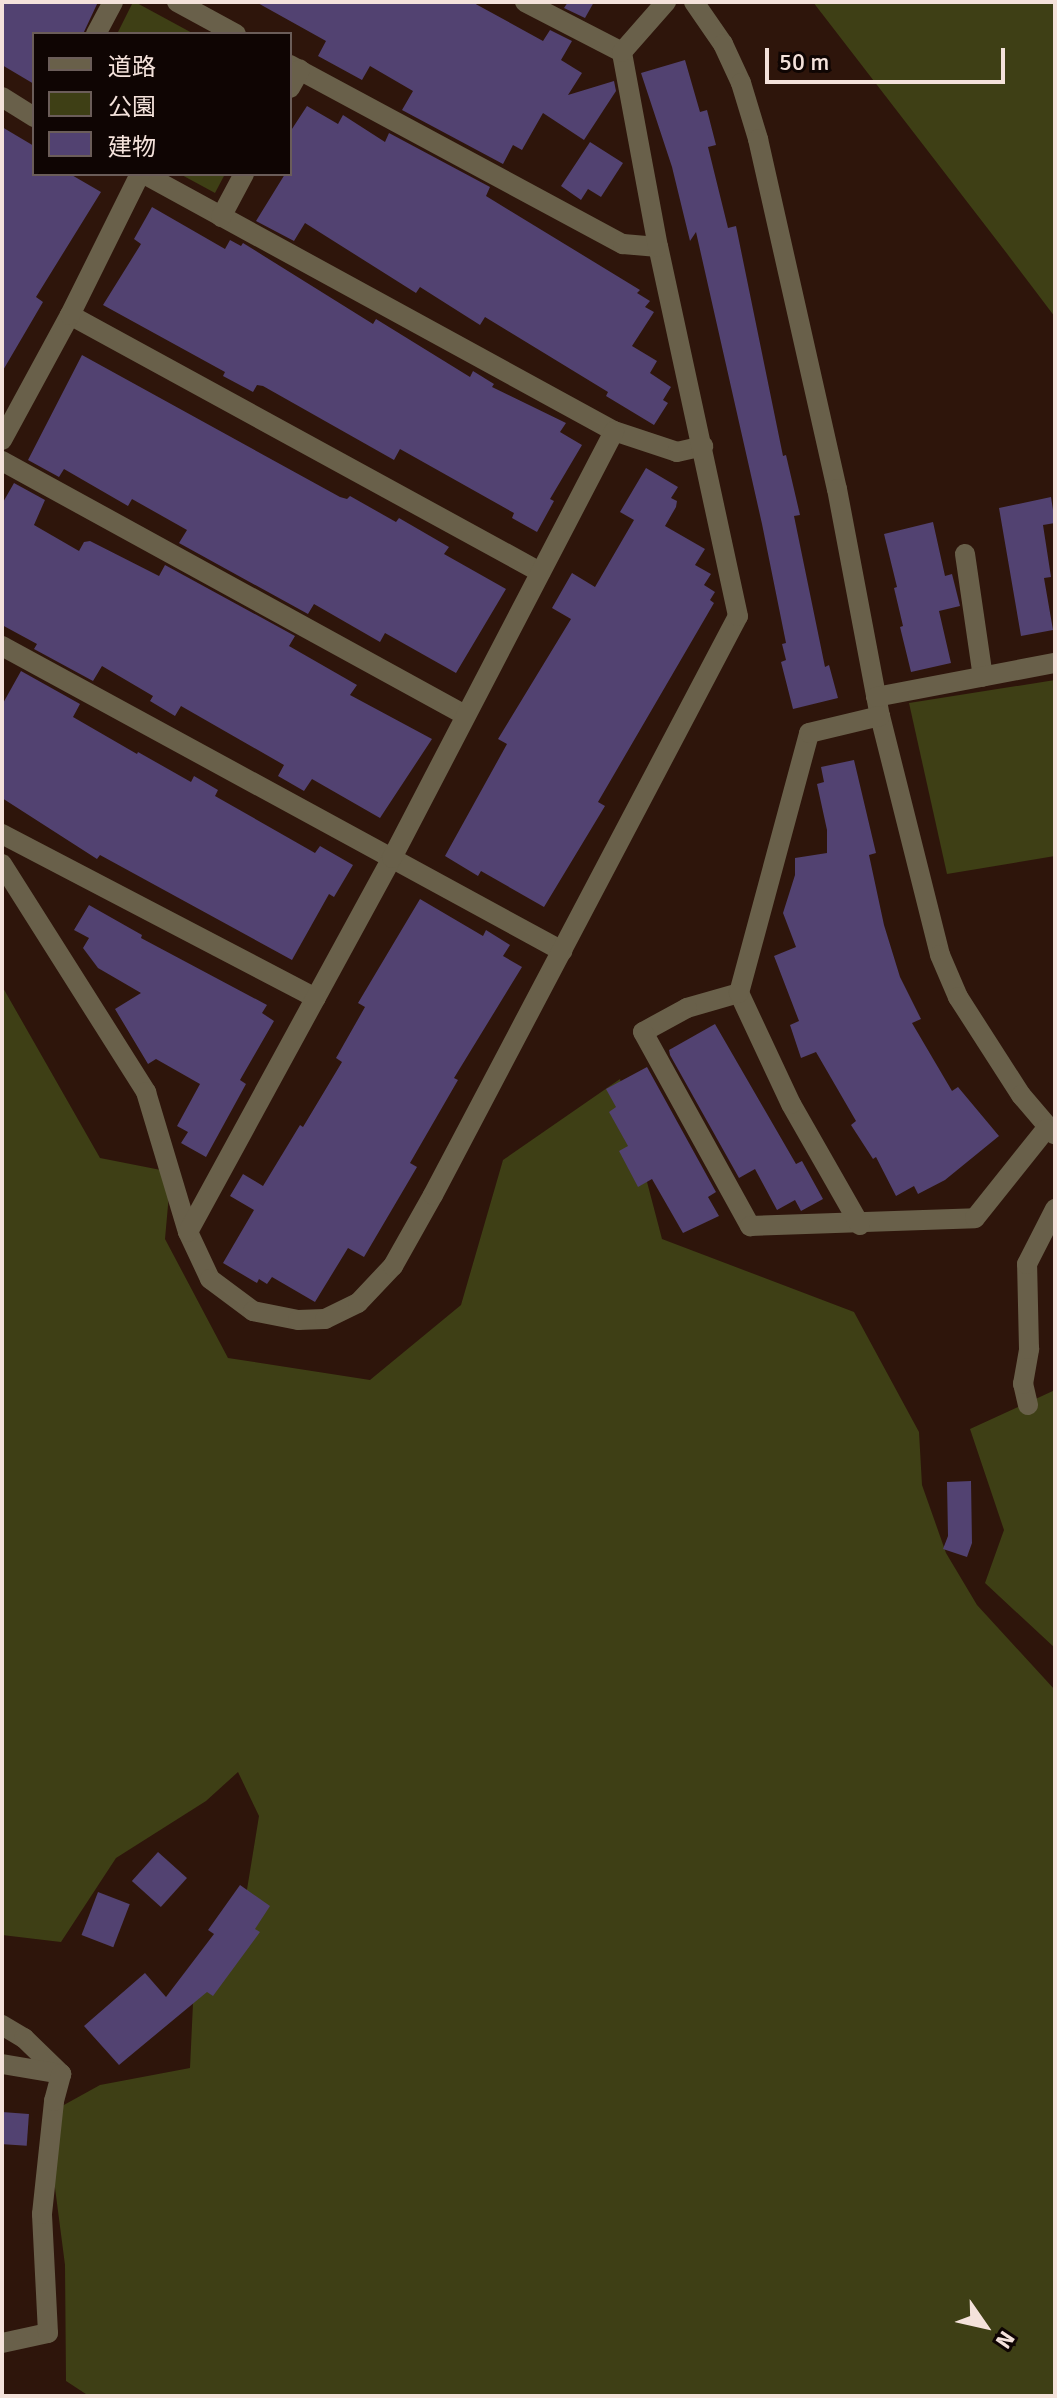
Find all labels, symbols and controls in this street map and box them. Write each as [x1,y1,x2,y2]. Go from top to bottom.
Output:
legend [32,32,292,176]
scale bar [769,32,1009,82]
text: 50 m [779,47,829,77]
text: 道路 [108,52,156,82]
text: 公園 [108,92,156,122]
text: 建物 [108,132,156,162]
north arrow [945,2286,1025,2366]
text: N [990,2326,1021,2354]

